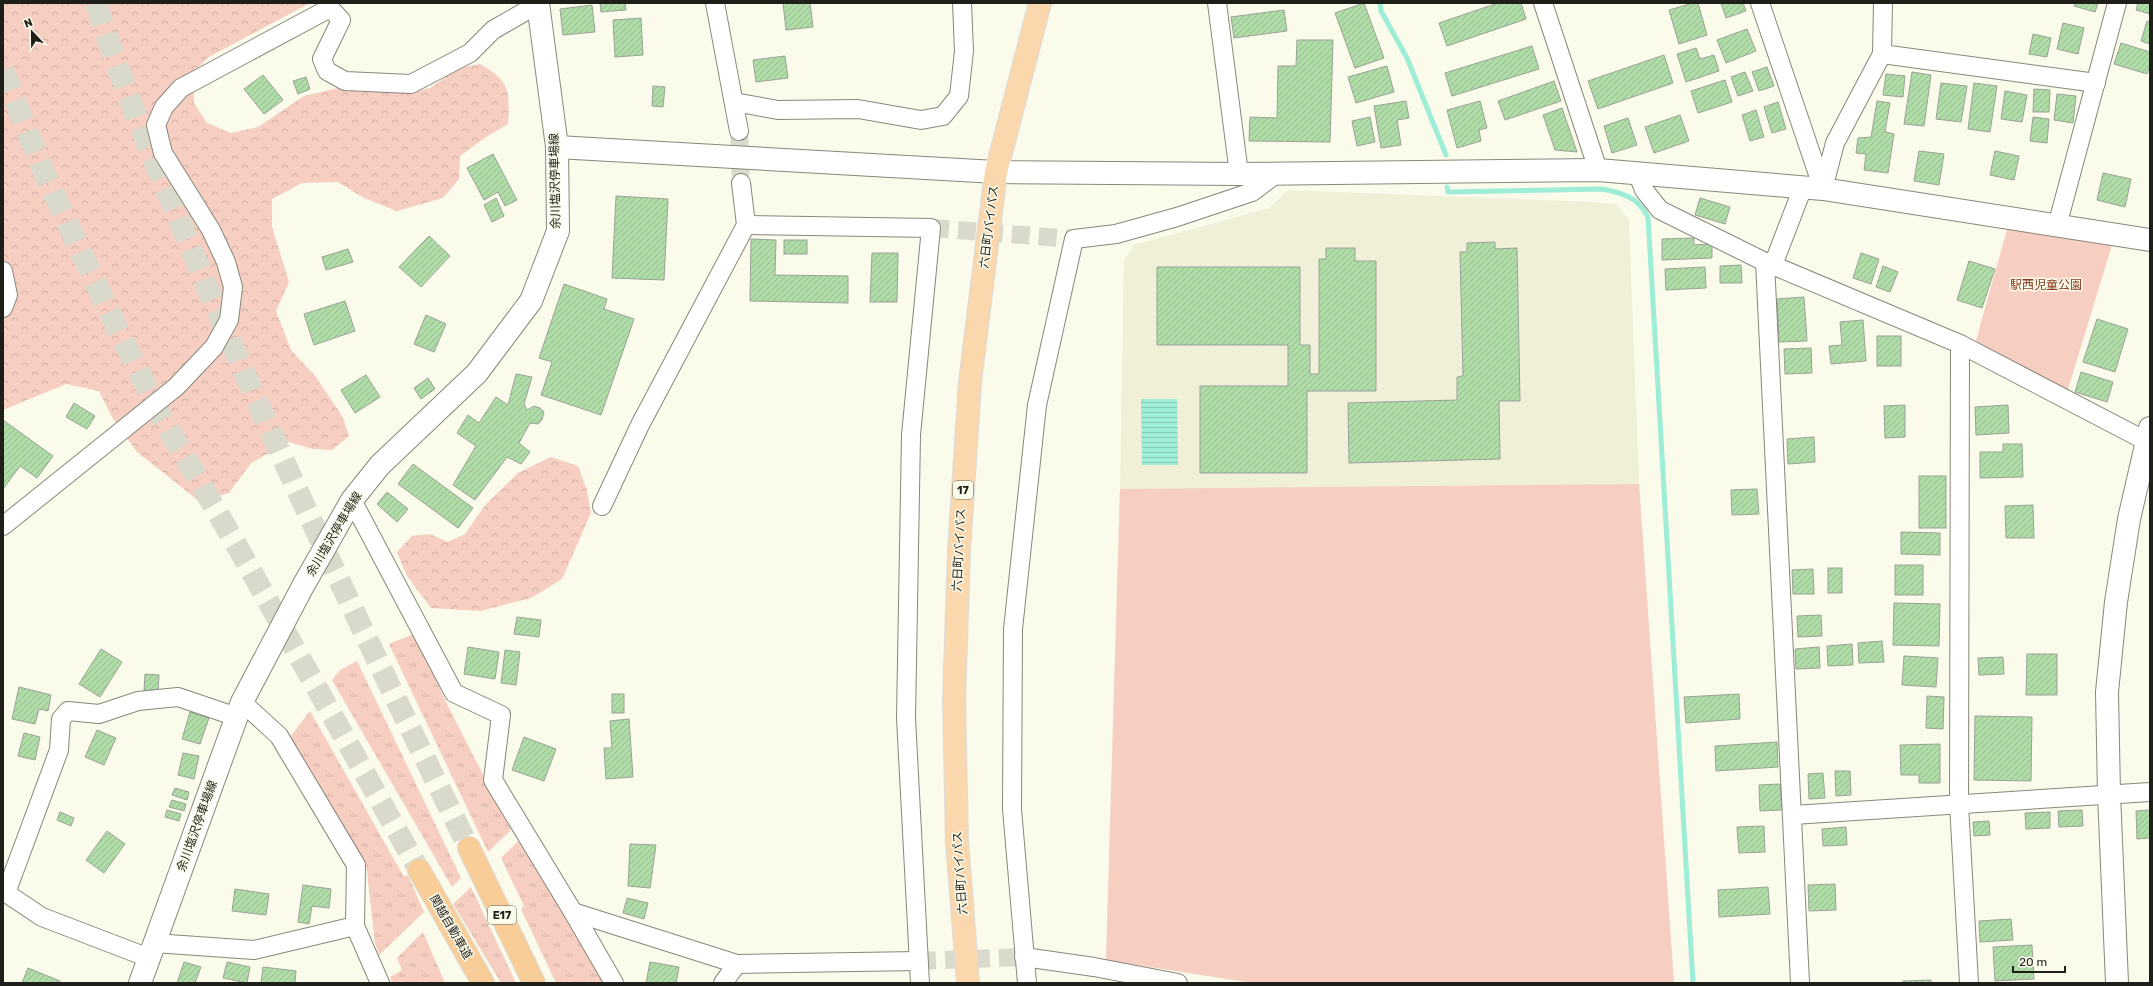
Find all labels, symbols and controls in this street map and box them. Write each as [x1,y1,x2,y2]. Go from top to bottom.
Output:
north arrow [12,12,52,52]
text: N [22,16,35,31]
street label: 余川塩沢停車場線 [547,133,563,229]
street label: 六日町バイパス [977,185,1001,269]
park label: 駅西児童公園 [2010,278,2082,292]
road number: 17 [953,481,973,499]
street label: 余川塩沢停車場線 [303,489,365,579]
street label: 六日町バイパス [950,508,968,592]
street label: 余川塩沢停車場線 [174,778,220,874]
street label: 六日町バイパス [950,831,970,915]
street label: 関越自動車道 [427,892,475,962]
road number: E17 [488,906,516,924]
scale bar [2013,948,2065,974]
text: 20 m [2019,955,2047,969]

